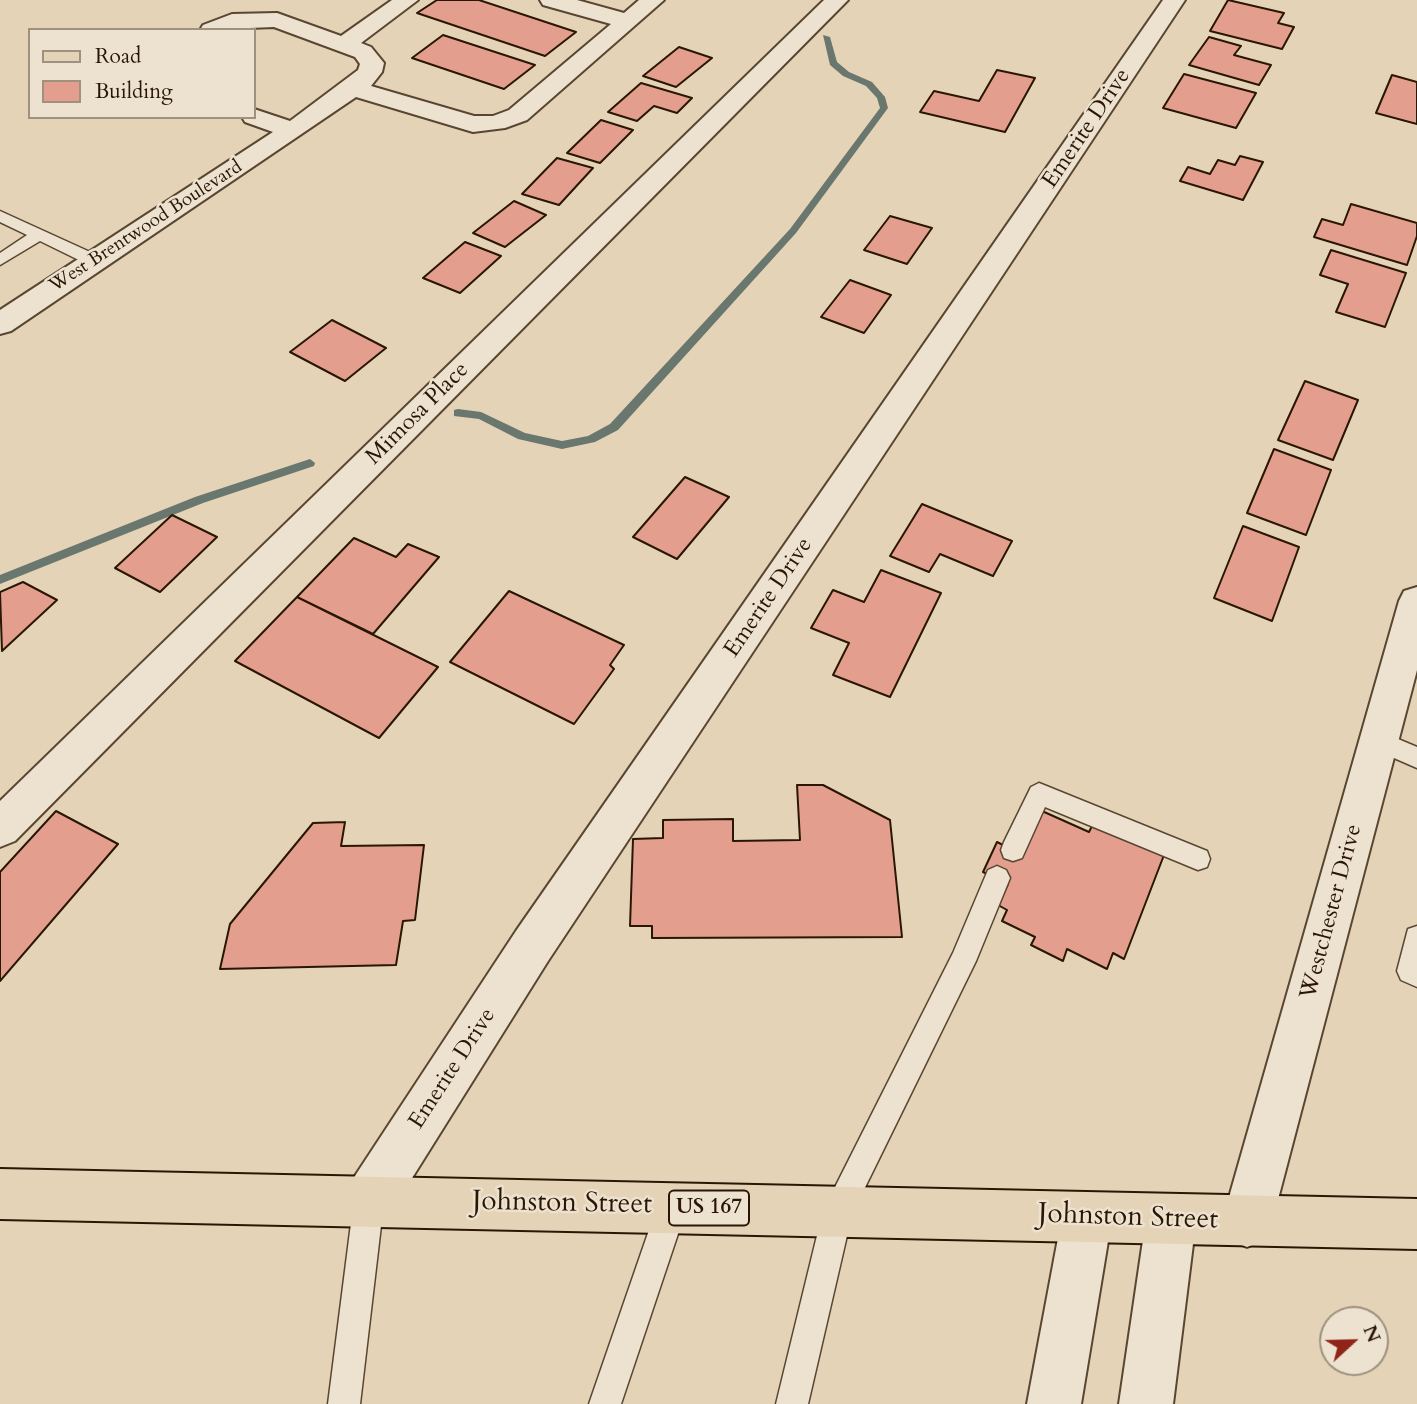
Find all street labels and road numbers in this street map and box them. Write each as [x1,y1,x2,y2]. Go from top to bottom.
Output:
street label: Emerite Drive [1037,64,1137,194]
street label: West Brentwood Boulevard [45,156,247,298]
street label: Mimosa Place [361,357,475,471]
street label: Emerite Drive [719,533,819,663]
street label: Westchester Drive [1295,822,1369,1002]
street label: Emerite Drive [404,1003,502,1135]
street label: Johnston Street [472,1186,652,1222]
road number: US 167 [669,1190,749,1226]
street label: Johnston Street [1037,1198,1219,1238]

